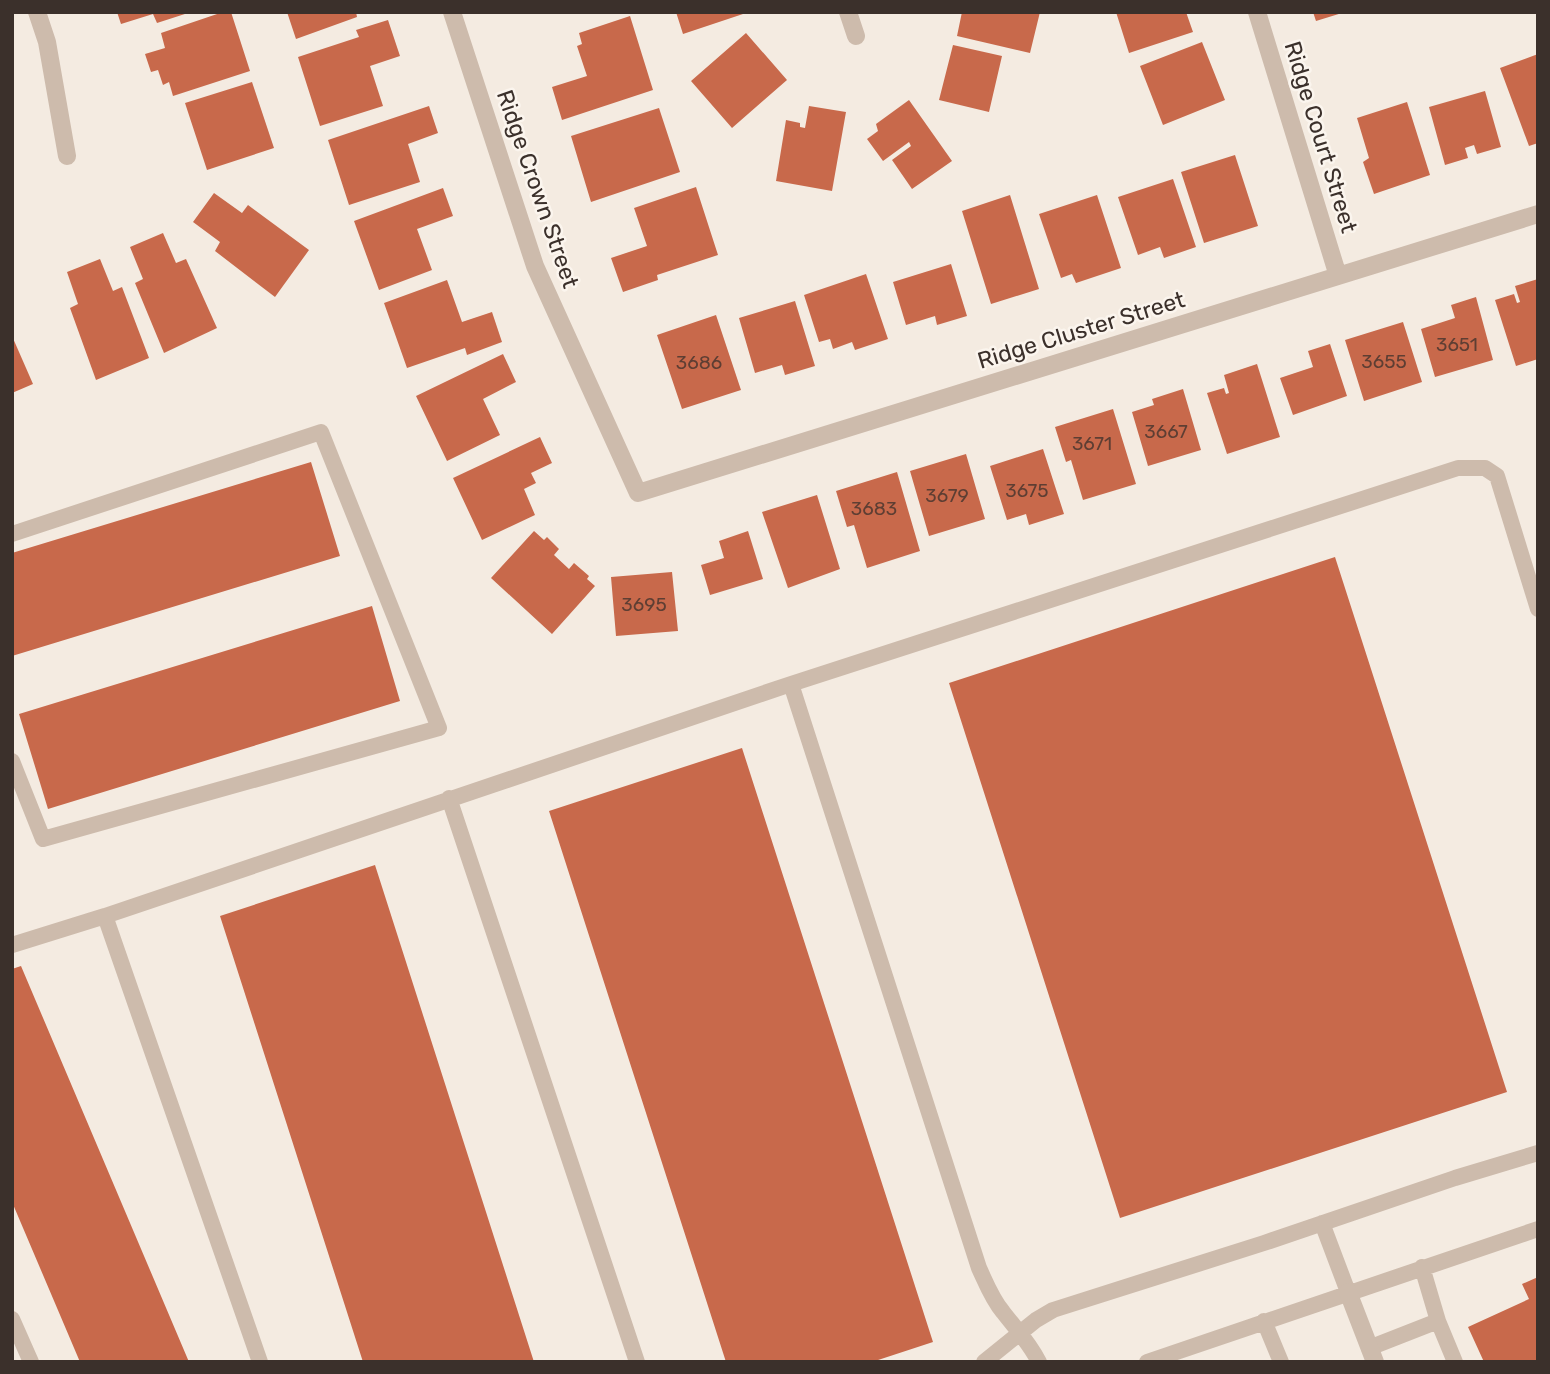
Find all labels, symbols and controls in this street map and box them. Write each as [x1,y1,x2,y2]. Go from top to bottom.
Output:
street label: Ridge Court Street [1279,38,1363,236]
street label: Ridge Crown Street [491,86,585,292]
street label: Ridge Cluster Street [974,285,1188,375]
house number: 3651 [1436,333,1478,356]
house number: 3655 [1361,350,1407,373]
house number: 3686 [676,351,722,374]
house number: 3667 [1144,420,1188,443]
house number: 3671 [1072,432,1112,455]
house number: 3675 [1005,479,1049,502]
house number: 3679 [925,484,969,507]
house number: 3683 [851,497,897,520]
house number: 3695 [621,593,667,616]

